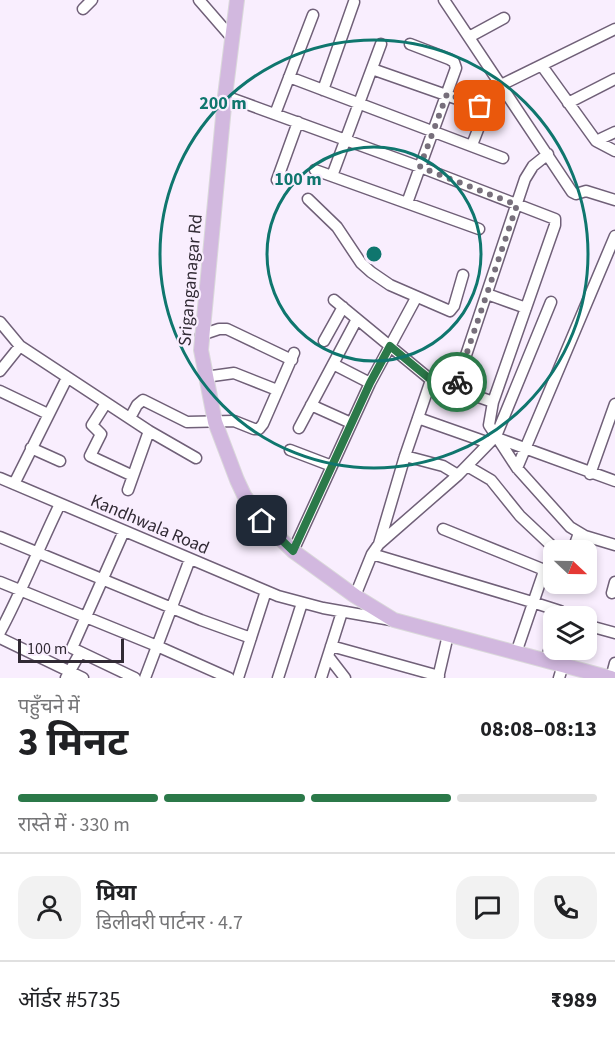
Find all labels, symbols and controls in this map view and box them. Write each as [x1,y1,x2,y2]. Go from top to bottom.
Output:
pin [454,80,505,131]
icon: bag [463,89,496,122]
text: 200 m [199,91,247,116]
text: 100 m [274,167,322,192]
street label: Sriganganagar Rd [172,213,209,347]
centre of rings [364,244,384,264]
courier [427,352,487,412]
icon: bike [441,366,474,399]
street label: Kandhwala Road [87,488,213,561]
pin [236,495,287,546]
icon: home [245,504,278,537]
north arrow [543,540,597,594]
map controls [543,540,597,660]
button: layers [543,606,597,660]
scale bar [18,636,124,664]
text: 100 m [27,638,67,660]
text: पहुँचने में [18,693,80,721]
text: 08:08–08:13 [480,713,597,745]
text: 3 मिनट [18,715,128,771]
text: रास्ते में · 330 m [18,811,130,839]
button: person [18,876,81,939]
button: chat [456,876,519,939]
button: phone [534,876,597,939]
text: प्रिया [96,877,136,909]
text: डिलीवरी पार्टनर · 4.7 [96,909,243,937]
text: ऑर्डर #5735 [18,984,120,1016]
text: ₹989 [551,984,597,1016]

